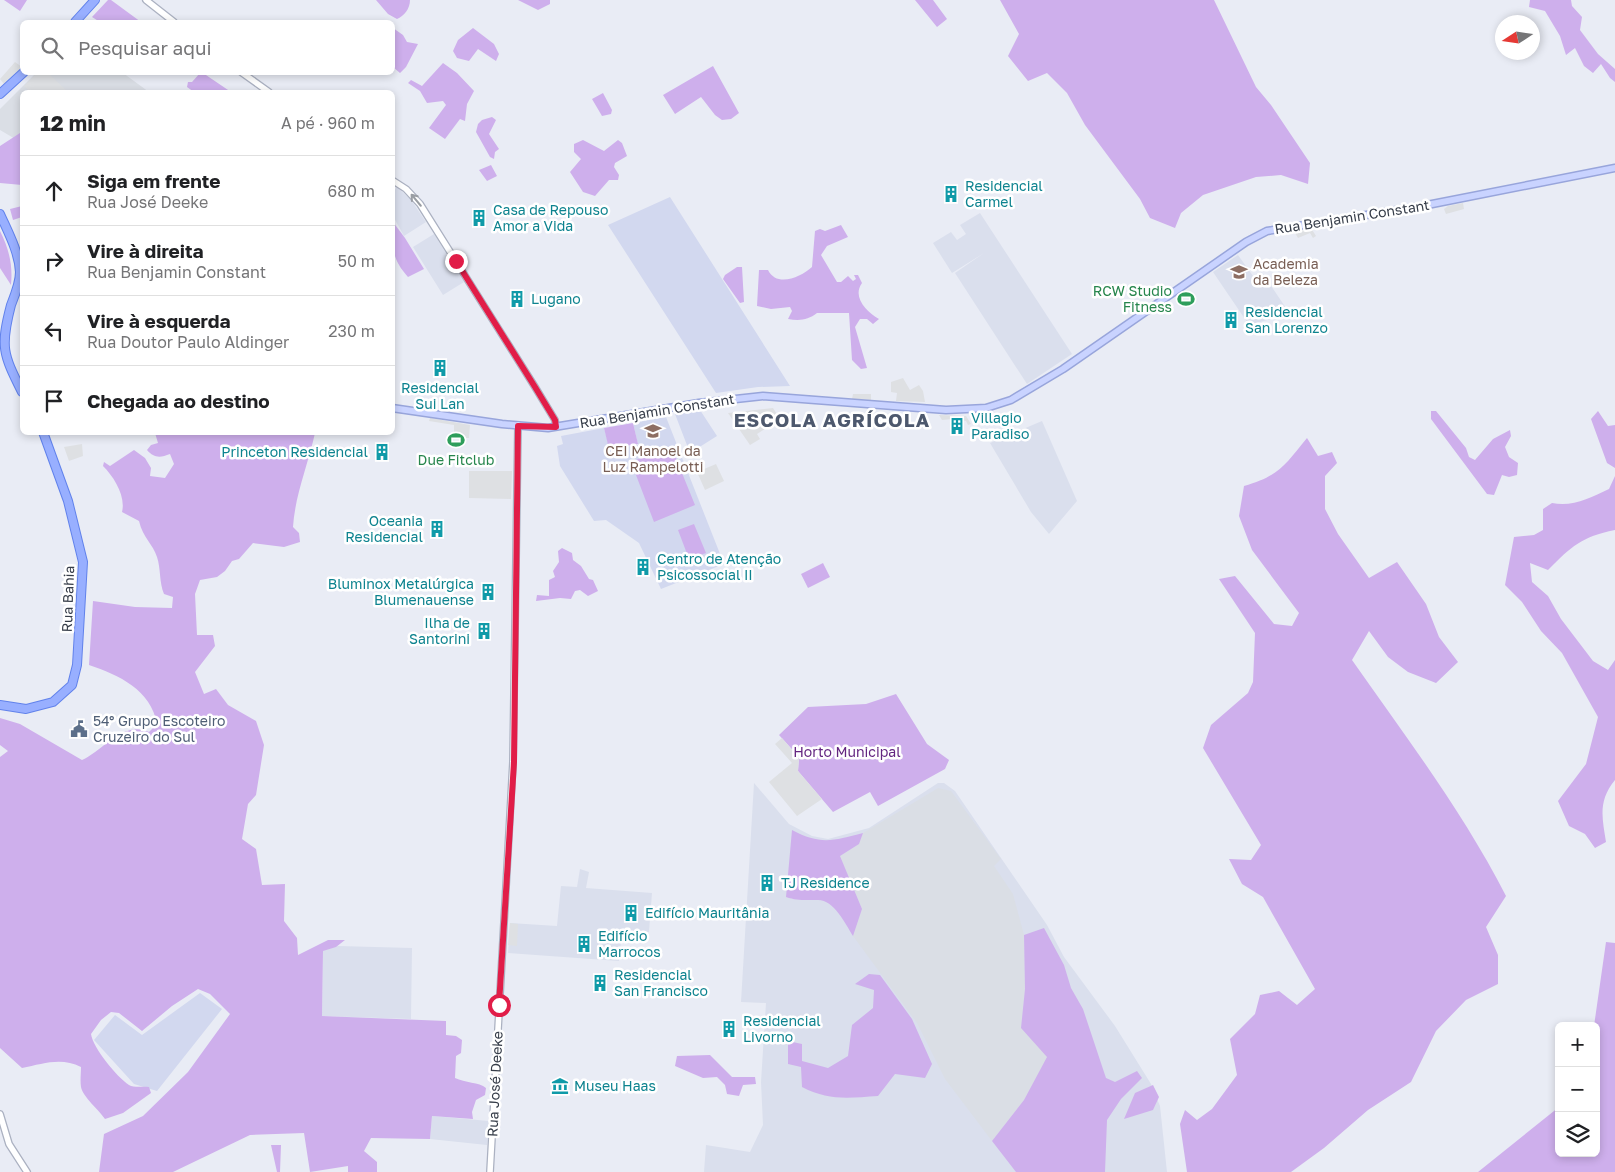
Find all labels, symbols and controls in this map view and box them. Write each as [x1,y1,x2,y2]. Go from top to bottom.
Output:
north arrow [1495,15,1540,60]
search box [20,20,395,75]
icon: search [38,34,66,62]
text: Pesquisar aqui [78,36,212,59]
text: 12 min [40,110,106,136]
text: A pé · 960 m [281,113,375,133]
text: Siga em frente [87,169,221,192]
icon: ahead [40,177,68,205]
place label: Residencial Carmel [965,177,1043,210]
text: 680 m [327,181,375,201]
building icon: Residencial Carmel [941,184,961,204]
text: Rua José Deeke [87,192,208,212]
one-way arrow [410,194,422,207]
street label: Rua Benjamin Constant [1273,196,1431,237]
place label: Casa de Repouso Amor a Vida [493,201,608,234]
building icon: Casa de Repouso Amor a Vida [469,208,489,228]
text: Vire à direita [87,239,204,262]
icon: right [40,247,68,275]
route end [445,250,468,273]
text: 50 m [338,251,375,271]
place label: Academia da Beleza [1253,255,1319,288]
text: Rua Benjamin Constant [87,262,266,282]
school or university icon: Academia da Beleza [1229,262,1249,282]
place label: RCW Studio Fitness [1093,282,1172,315]
building icon: Lugano [507,289,527,309]
sports icon: RCW Studio Fitness [1176,289,1196,309]
place label: Lugano [531,290,581,307]
place label: Residencial San Lorenzo [1245,303,1328,336]
text: Vire à esquerda [87,309,230,332]
building icon: Residencial San Lorenzo [1221,310,1241,330]
icon: left [40,317,68,345]
text: 230 m [328,321,375,341]
text: Rua Doutor Paulo Aldinger [87,332,289,352]
building icon: Residencial Sui Lan [430,358,450,378]
place label: Residencial Sui Lan [401,379,479,412]
icon: arrive [40,387,68,415]
text: Chegada ao destino [87,389,270,412]
street label: Rua Benjamin Constant [578,390,736,431]
district label: ESCOLA AGRÍCOLA [734,408,930,431]
place label: Villagio Paradiso [971,409,1029,442]
building icon: Villagio Paradiso [947,416,967,436]
school or university icon: CEI Manoel da Luz Rampelotti [643,421,663,441]
sports icon: Due Fitclub [446,430,466,450]
building icon: Princeton Residencial [372,442,392,462]
place label: CEI Manoel da Luz Rampelotti [603,442,703,475]
place label: Princeton Residencial [221,443,368,460]
place label: Due Fitclub [418,451,494,468]
place label: Oceania Residencial [345,512,423,545]
building icon: Oceania Residencial [427,519,447,539]
place label: Centro de Atenção Psicossocial II [657,550,781,583]
building icon: Centro de Atenção Psicossocial II [633,557,653,577]
street label: Rua Bahia [58,565,77,633]
place label: Bluminox Metalúrgica Blumenauense [328,575,474,608]
building icon: Bluminox Metalúrgica Blumenauense [478,582,498,602]
place label: Ilha de Santorini [409,614,470,647]
building icon: Ilha de Santorini [474,621,494,641]
place label: 54° Grupo Escoteiro Cruzeiro do Sul [93,712,225,745]
public building icon: 54° Grupo Escoteiro Cruzeiro do Sul [69,719,89,739]
park label: Horto Municipal [793,743,901,760]
building icon: TJ Residence [757,873,777,893]
place label: TJ Residence [781,874,870,891]
building icon: Edifício Mauritânia [621,903,641,923]
place label: Edifício Mauritânia [645,904,769,921]
place label: Edifício Marrocos [598,927,661,960]
building icon: Edifício Marrocos [574,934,594,954]
place label: Residencial San Francisco [614,966,708,999]
building icon: Residencial San Francisco [590,973,610,993]
route start [488,994,511,1017]
place label: Residencial Livorno [743,1012,821,1045]
building icon: Residencial Livorno [719,1019,739,1039]
map controls [1555,1022,1600,1157]
button: + [1555,1022,1600,1067]
street label: Rua José Deeke [483,1031,506,1137]
button: − [1555,1067,1600,1112]
museum icon: Museu Haas [550,1076,570,1096]
place label: Museu Haas [574,1077,656,1094]
button: layers [1555,1112,1600,1157]

